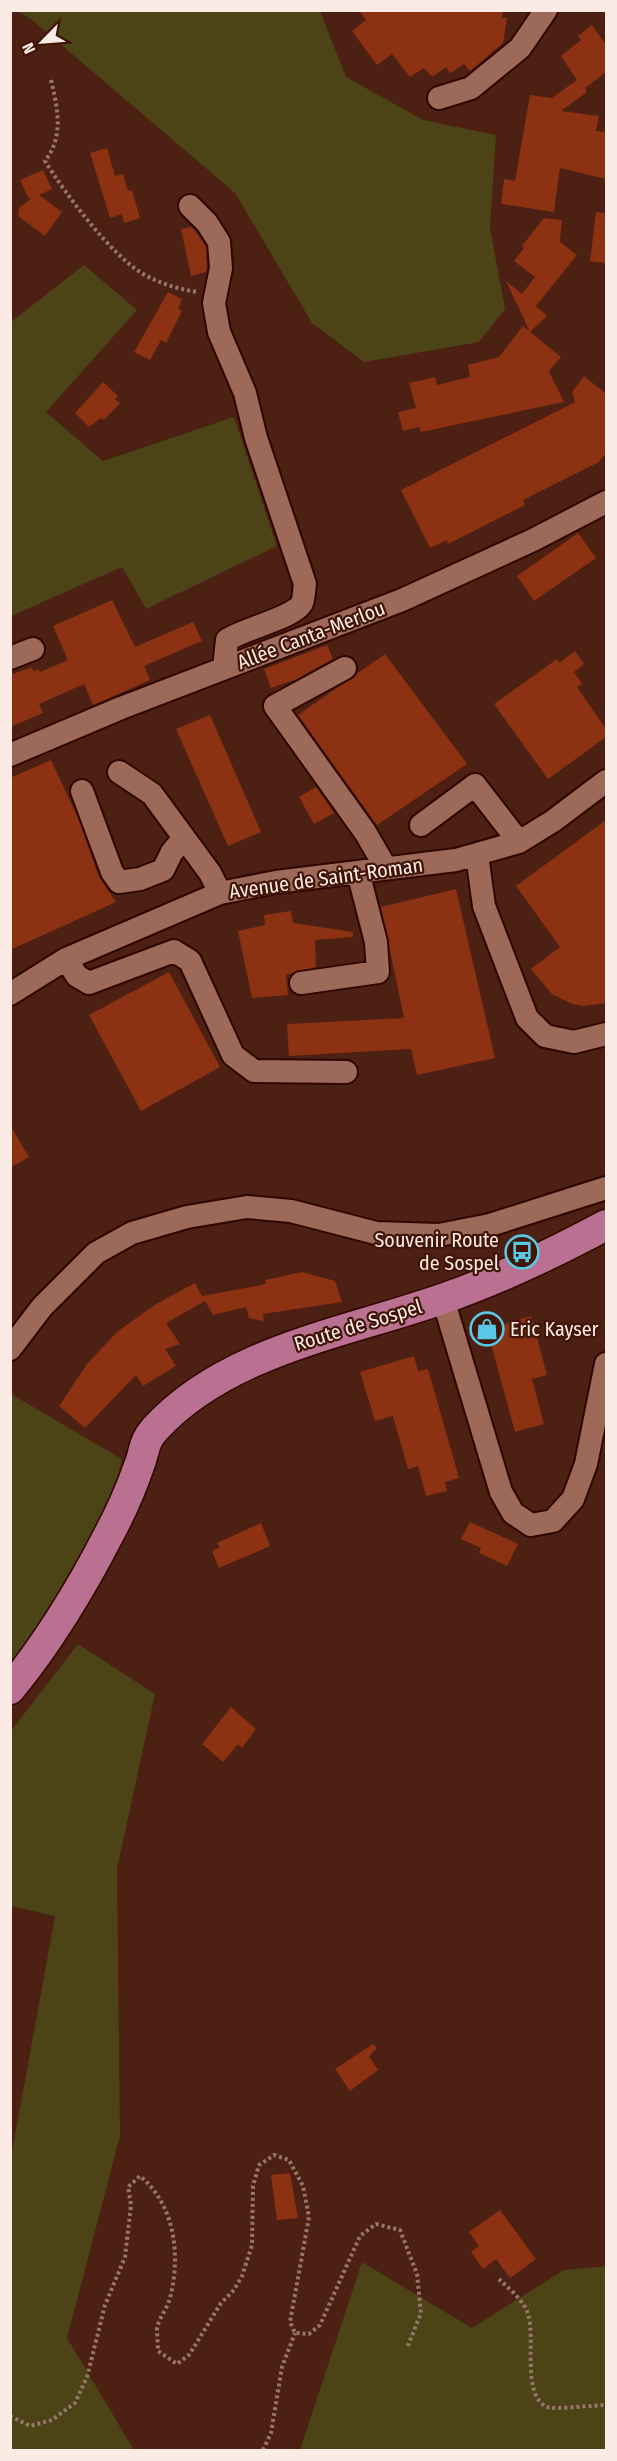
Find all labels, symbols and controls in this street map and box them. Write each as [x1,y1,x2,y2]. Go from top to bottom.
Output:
north arrow [12,12,72,72]
text: N [18,40,39,56]
street label: Allée Canta-Merlou [234,596,388,674]
street label: Avenue de Saint-Roman [228,853,424,903]
place label: Souvenir Route de Sospel [374,1228,499,1275]
bus stop icon: Souvenir Route de Sospel [504,1234,540,1270]
street label: Route de Sospel [291,1294,425,1356]
shop icon: Eric Kayser [469,1311,505,1347]
place label: Eric Kayser [510,1317,599,1341]

